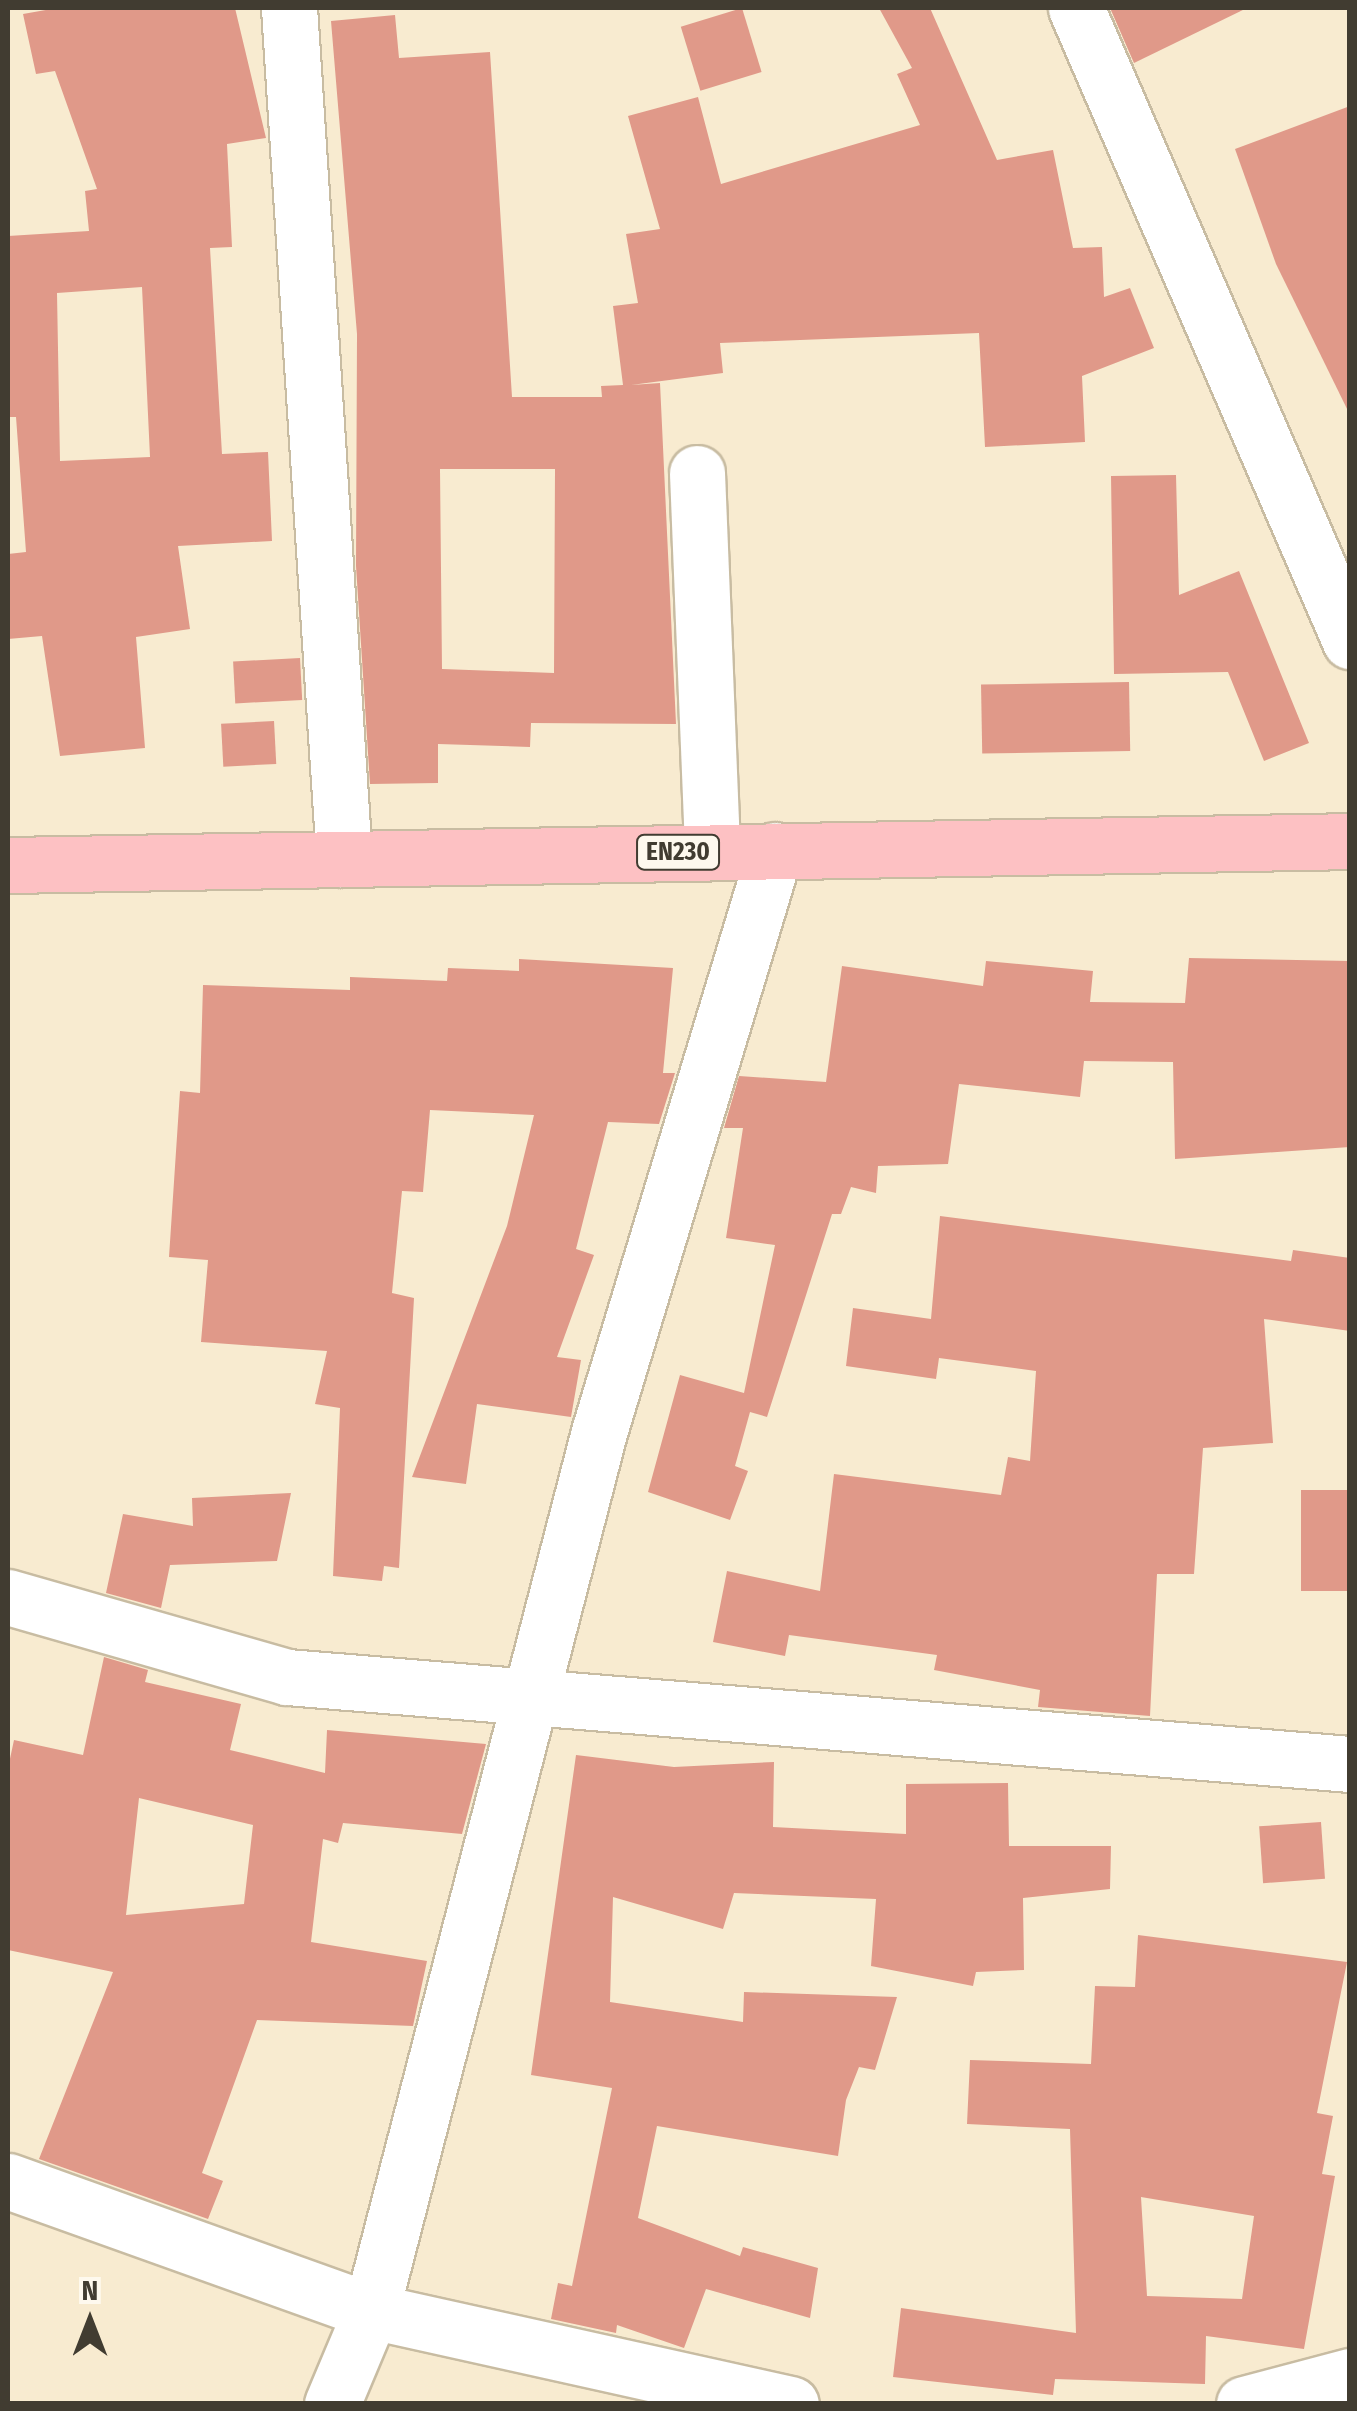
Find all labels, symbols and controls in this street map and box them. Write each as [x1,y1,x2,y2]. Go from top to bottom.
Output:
road number: EN230 [636,832,720,872]
north arrow [40,2271,140,2371]
text: N [82,2274,98,2307]

